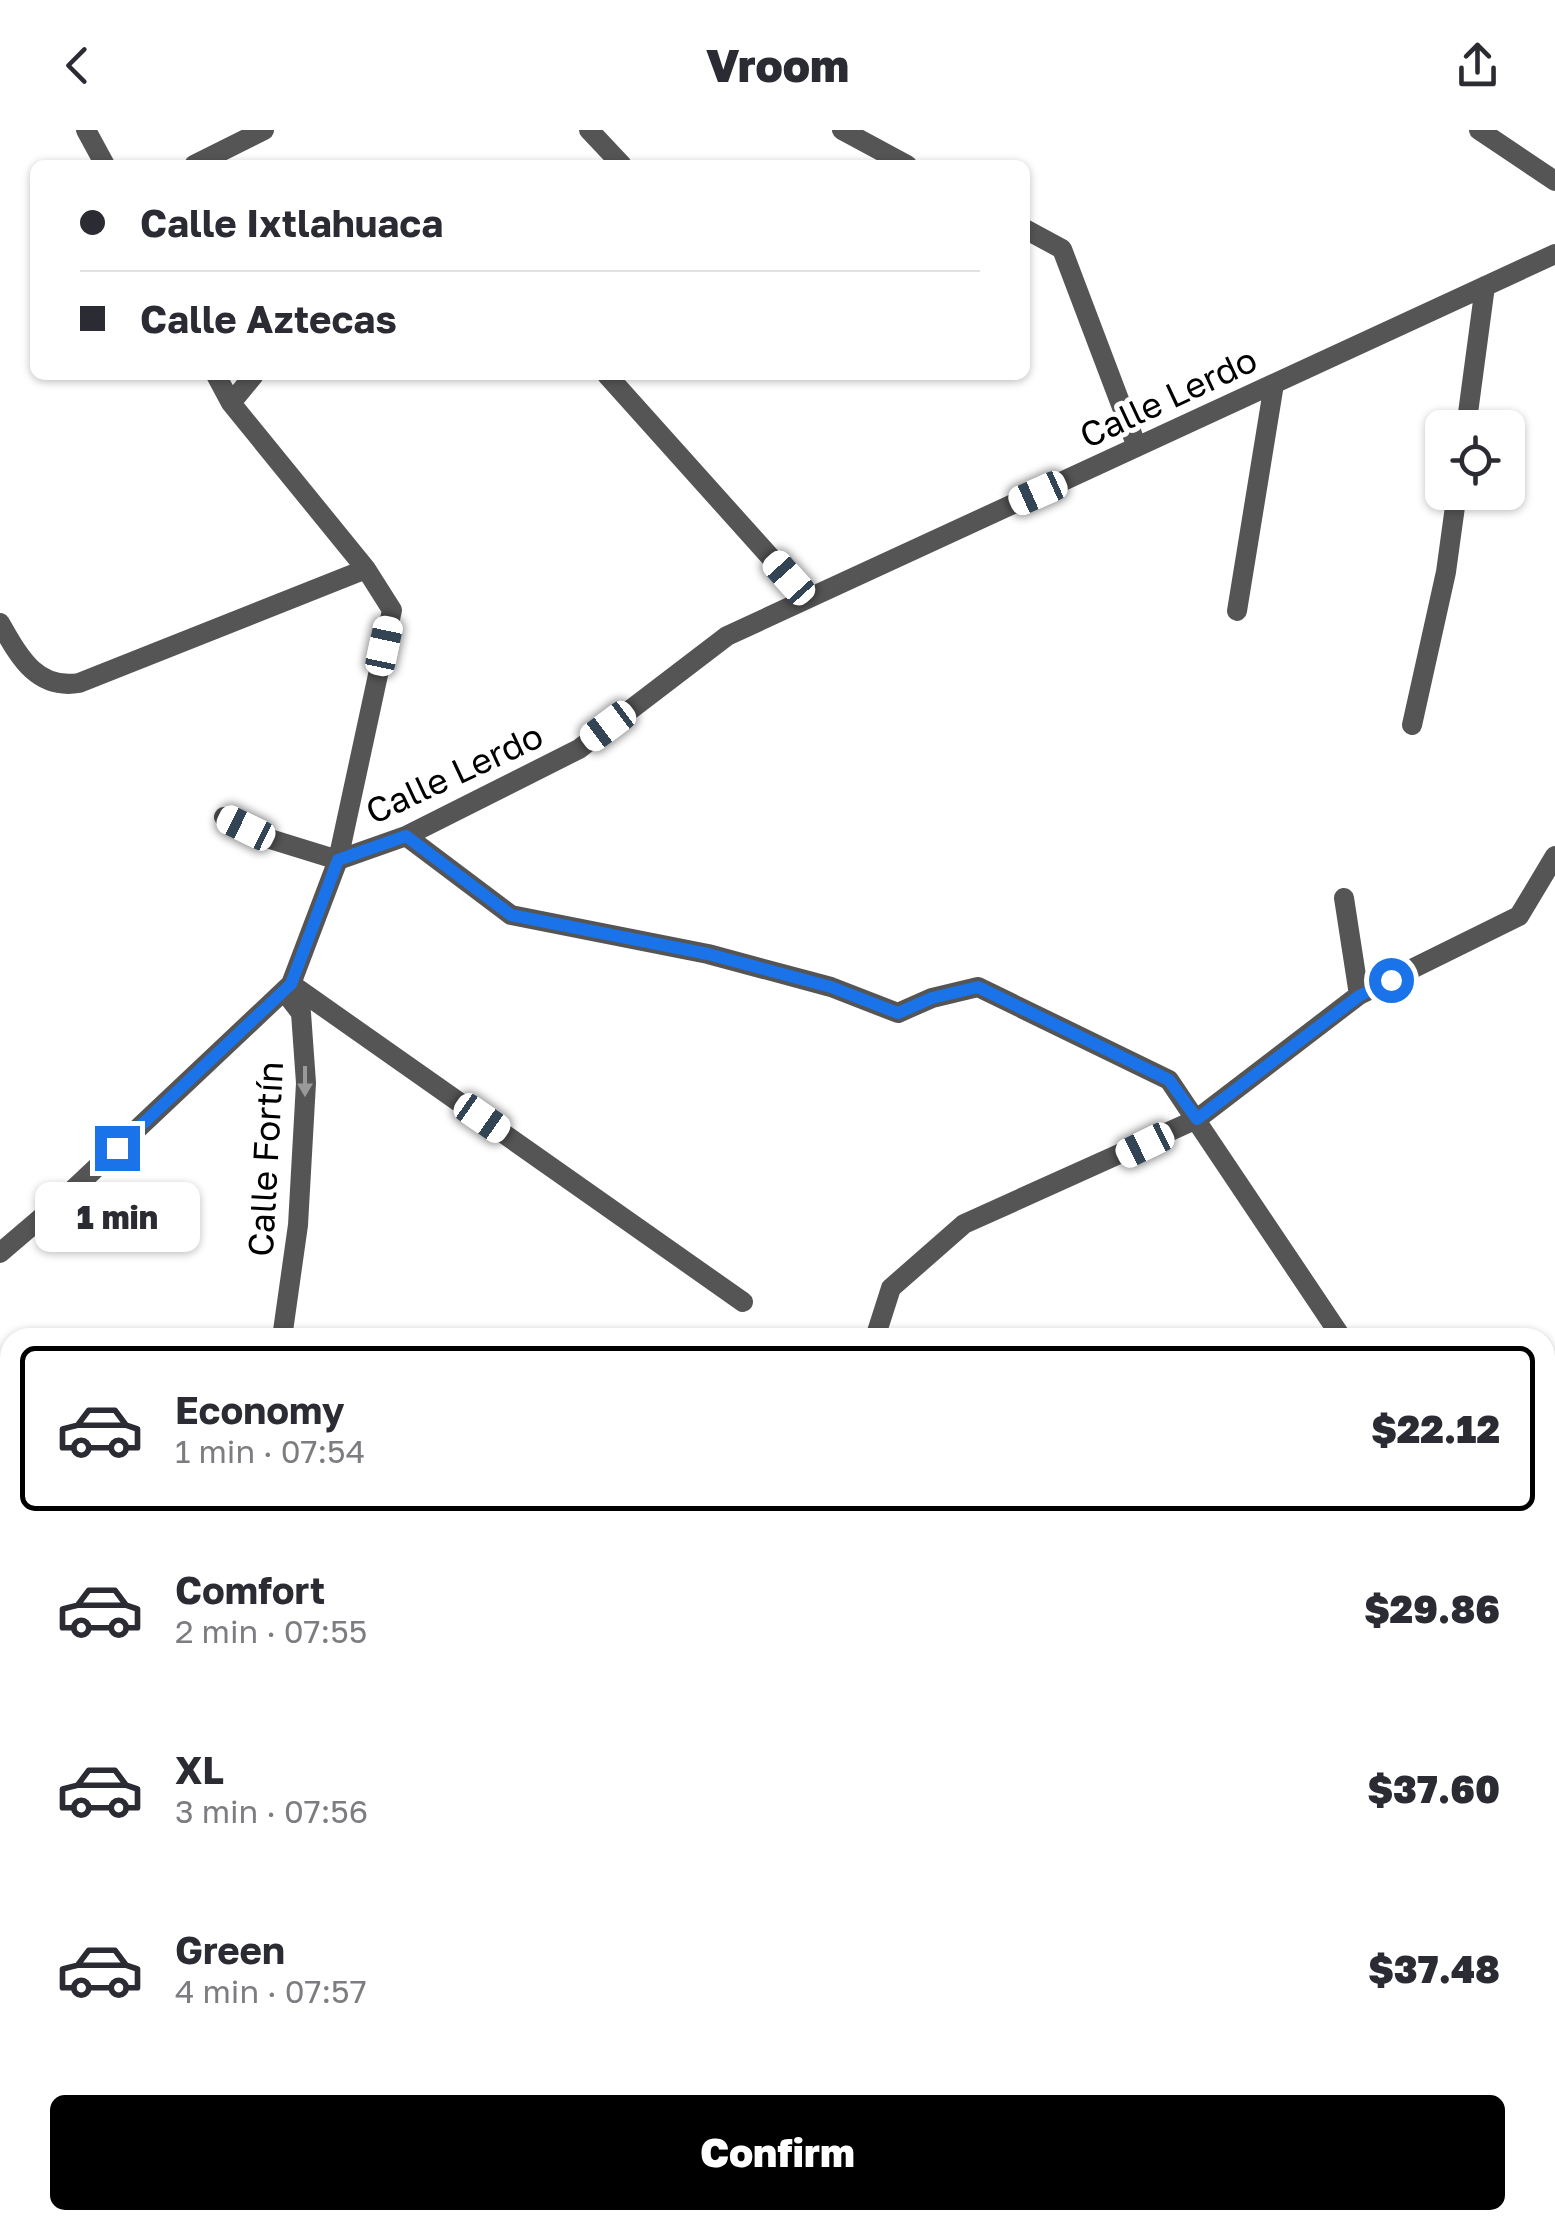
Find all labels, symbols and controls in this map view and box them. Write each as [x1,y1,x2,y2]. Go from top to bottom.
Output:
icon: back [50,38,105,93]
text: Vroom [706,38,849,92]
icon: share [1450,38,1505,93]
text: Calle Ixtlahuaca [140,200,443,245]
text: Calle Aztecas [140,296,397,341]
street label: Calle Lerdo [1073,338,1263,456]
map controls [1425,410,1525,510]
button: locate [1425,410,1525,510]
car [1004,467,1072,519]
car [758,546,820,610]
car [363,614,405,678]
car [575,696,641,756]
street label: Calle Lerdo [359,714,549,832]
car [212,801,280,855]
route start [1369,958,1414,1003]
street label: Calle Fortín [239,1060,291,1258]
one-way arrow [297,1066,313,1098]
car [449,1089,515,1147]
car [1111,1118,1179,1172]
route end [95,1126,140,1171]
callout: 1 min [34,1183,200,1253]
text: 1 min [77,1198,158,1236]
icon: car [55,1384,145,1474]
text: Economy [175,1387,344,1432]
text: $22.12 [1371,1406,1500,1451]
text: 1 min · 07:54 [175,1432,365,1470]
icon: car [55,1564,145,1654]
text: Comfort [175,1567,325,1612]
text: $29.86 [1364,1586,1500,1631]
text: 2 min · 07:55 [175,1612,367,1650]
icon: car [55,1744,145,1834]
text: XL [175,1747,224,1792]
text: $37.60 [1367,1766,1500,1811]
text: 3 min · 07:56 [175,1792,368,1830]
icon: car [55,1924,145,2014]
text: Green [175,1927,285,1972]
text: $37.48 [1368,1946,1500,1991]
text: 4 min · 07:57 [175,1972,367,2010]
button: Confirm [50,2095,1505,2210]

